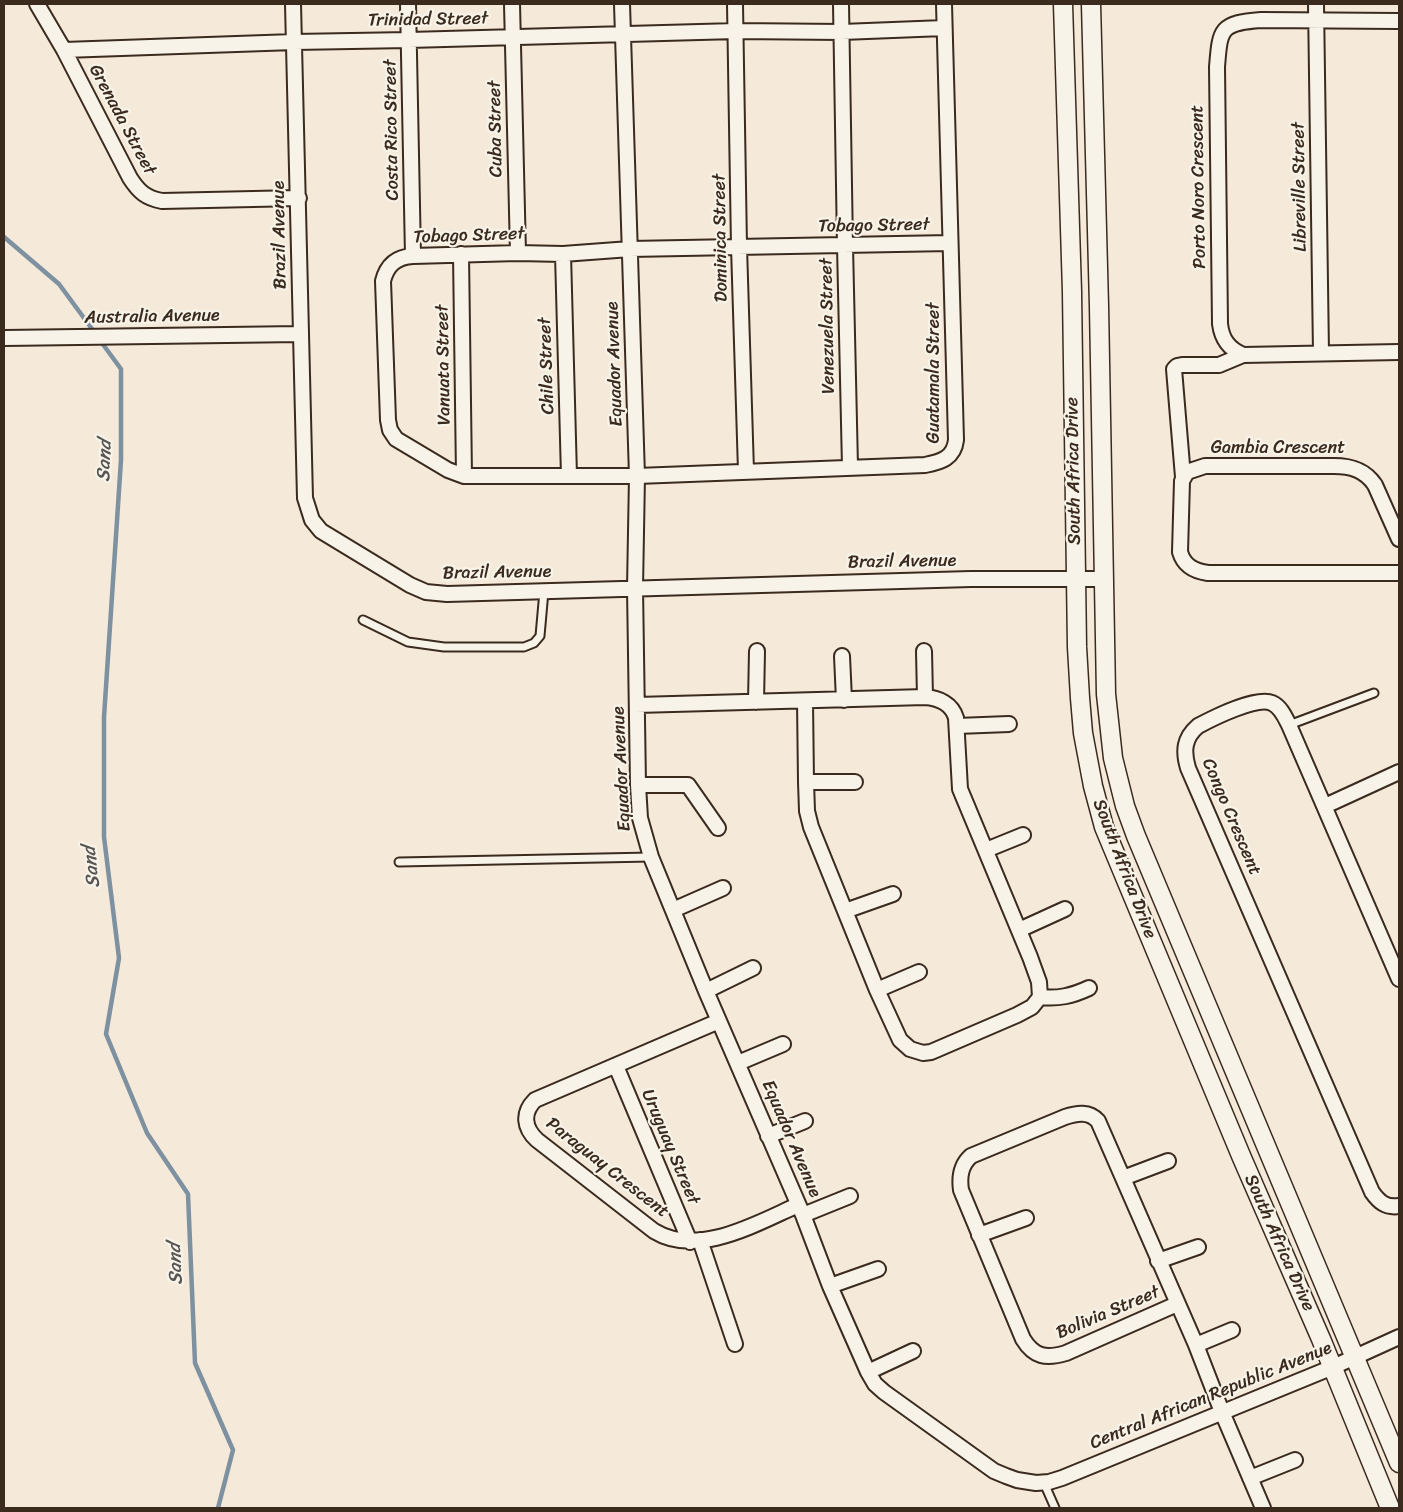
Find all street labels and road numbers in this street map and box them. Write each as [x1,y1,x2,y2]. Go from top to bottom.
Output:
street label: Trinidad Street [368,8,488,32]
street label: Costa Rico Street [380,59,404,201]
street label: Grenada Street [84,61,160,179]
street label: Cuba Street [484,80,508,178]
street label: Porto Noro Crescent [1187,105,1211,269]
street label: Libreville Street [1288,122,1312,252]
street label: Dominica Street [709,174,733,302]
street label: Brazil Avenue [268,181,292,289]
street label: Tobago Street [818,214,930,238]
street label: Tobago Street [413,223,525,249]
street label: Venezuela Street [816,258,840,394]
street label: Equador Avenue [602,301,628,427]
street label: Guatamala Street [923,303,945,443]
street label: Vanuata Street [432,304,456,426]
street label: Australia Avenue [84,305,220,329]
street label: Chile Street [535,317,559,415]
street label: South Africa Drive [1062,397,1086,545]
street label: Gambia Crescent [1211,437,1345,459]
street label: Brazil Avenue [848,550,956,574]
street label: Brazil Avenue [443,561,551,585]
street label: Equador Avenue [608,706,636,832]
street label: Congo Crescent [1197,755,1265,879]
street label: South Africa Drive [1087,796,1161,942]
street label: Equador Avenue [757,1077,825,1201]
street label: Uruguay Street [636,1086,704,1208]
street label: Paraguay Crescent [541,1113,673,1223]
street label: South Africa Drive [1239,1171,1319,1315]
street label: Bolivia Street [1053,1282,1163,1344]
street label: Central African Republic Avenue [1087,1337,1335,1455]

